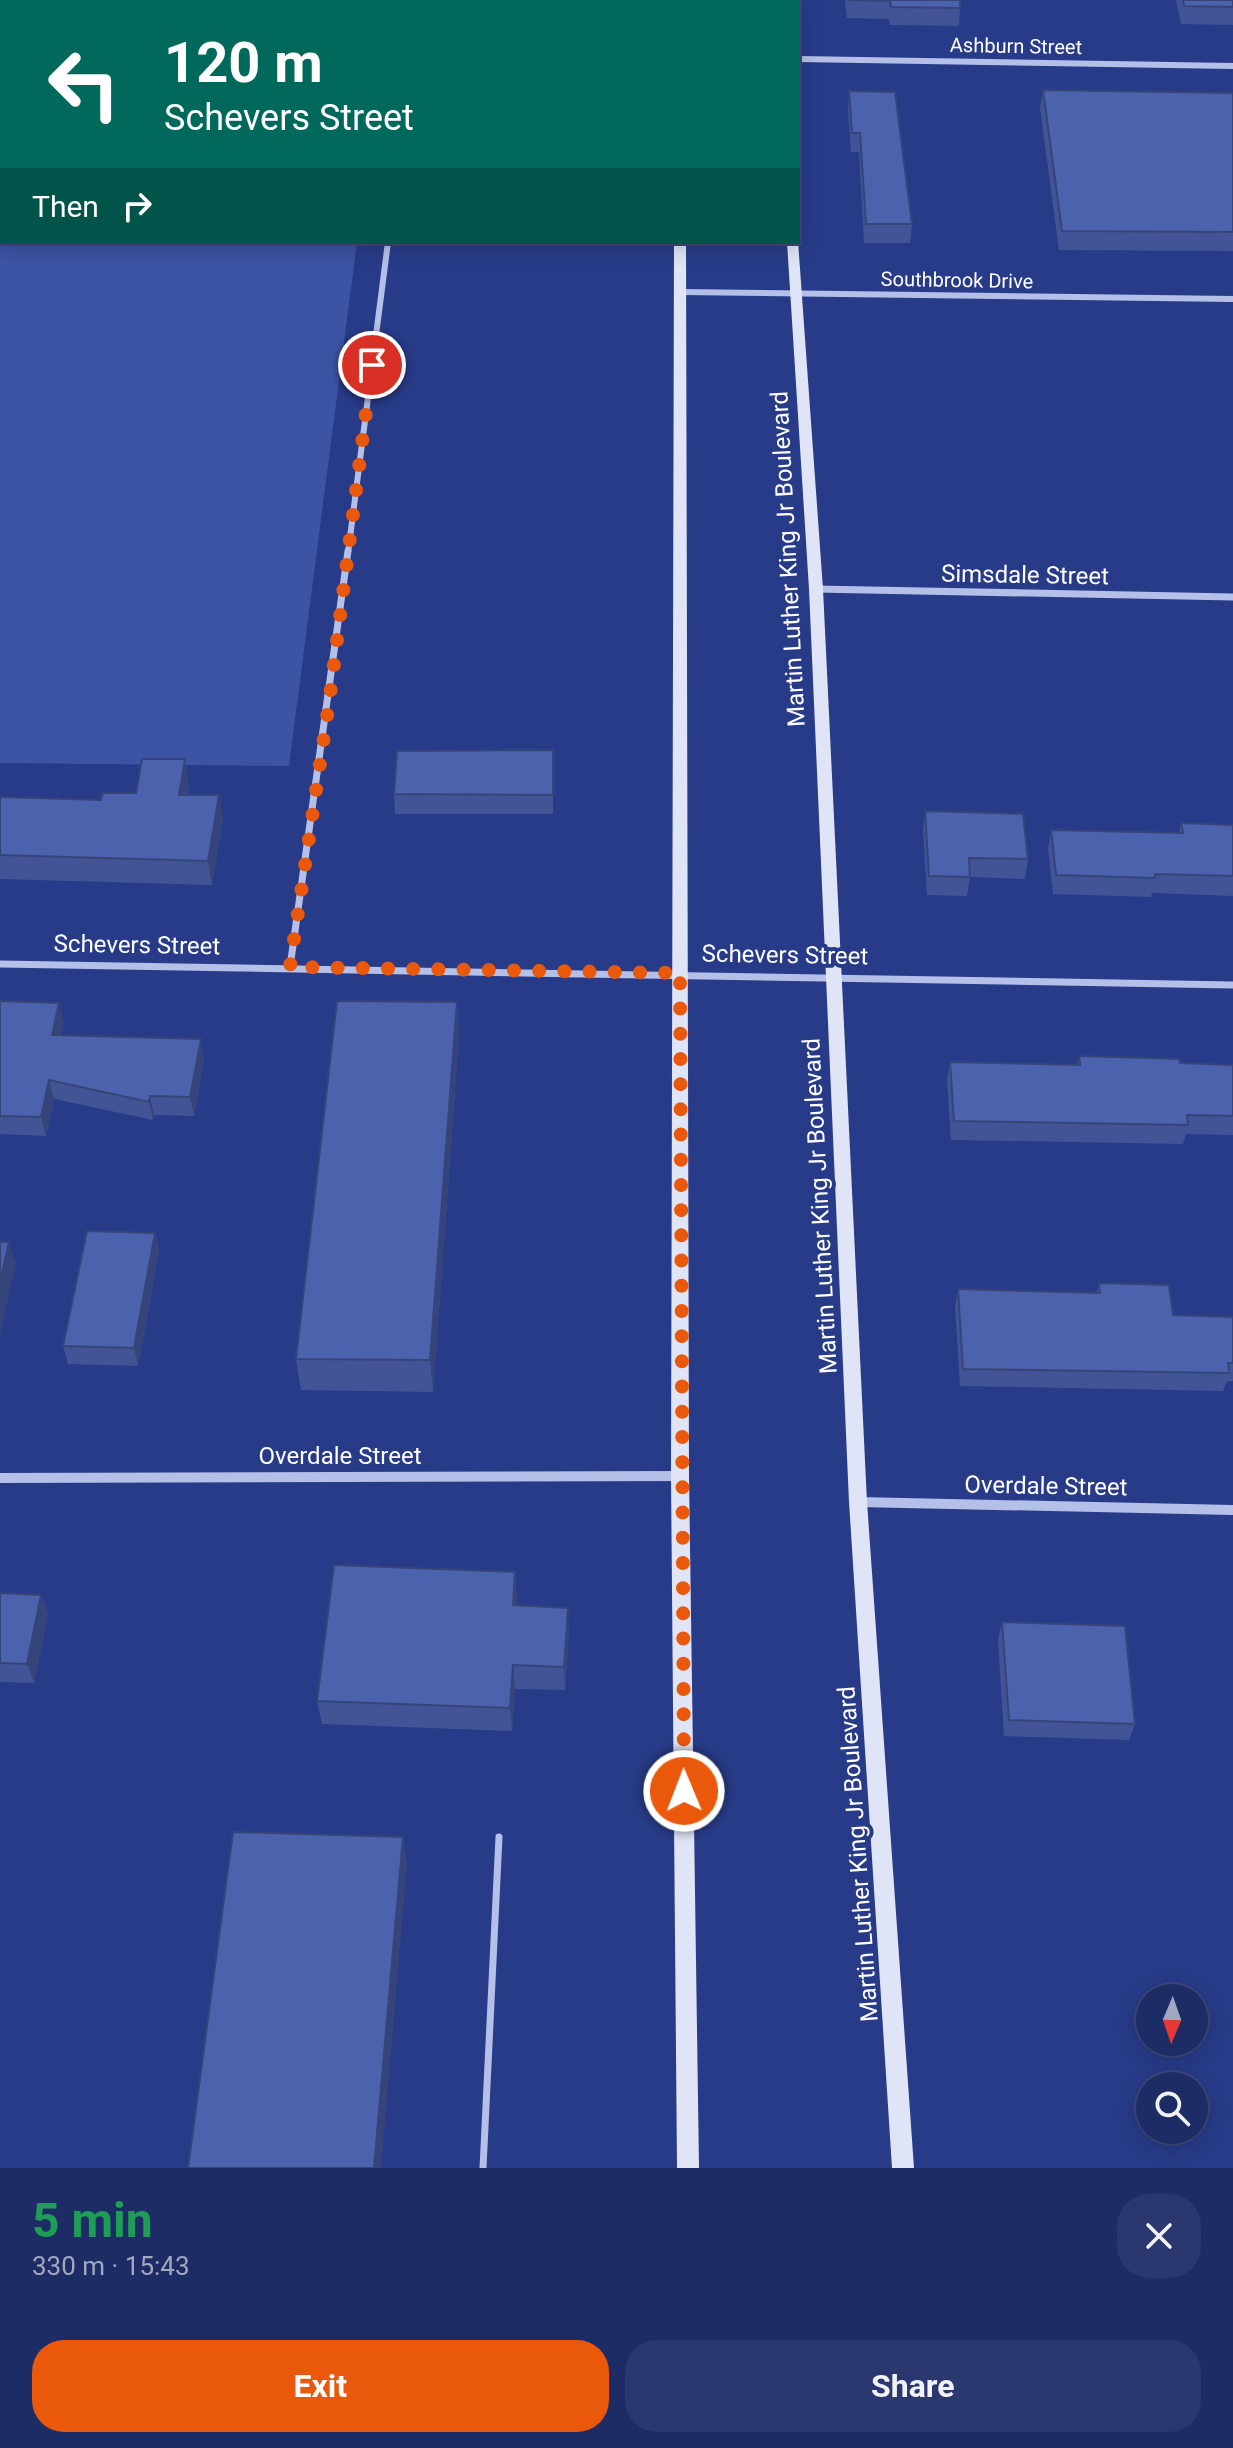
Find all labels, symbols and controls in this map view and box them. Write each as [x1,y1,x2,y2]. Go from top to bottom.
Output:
text: 120 m [164,30,323,96]
icon: left [32,32,136,136]
street label: Ashburn Street [950,33,1082,59]
text: Schevers Street [164,97,414,139]
icon: right [115,184,159,228]
text: Then [32,189,99,224]
street label: Southbrook Drive [881,267,1033,293]
pin [338,331,406,399]
icon: arrive [350,343,394,387]
street label: Martin Luther King Jr Boulevard [765,390,811,728]
street label: Simsdale Street [941,560,1109,590]
street label: Schevers Street [53,930,221,960]
street label: Schevers Street [701,940,869,970]
street label: Martin Luther King Jr Boulevard [797,1037,843,1375]
street label: Overdale Street [258,1442,422,1470]
street label: Overdale Street [964,1471,1128,1501]
street label: Martin Luther King Jr Boulevard [832,1685,884,2023]
position arrow [642,1749,726,1833]
north arrow [1136,1984,1208,2056]
map controls [1136,1984,1208,2144]
button: search [1136,2072,1208,2144]
text: 5 min [32,2192,153,2249]
button: close [1117,2194,1201,2278]
text: 330 m · 15:43 [32,2251,190,2281]
button: Exit [32,2340,609,2432]
button: Share [625,2340,1201,2432]

